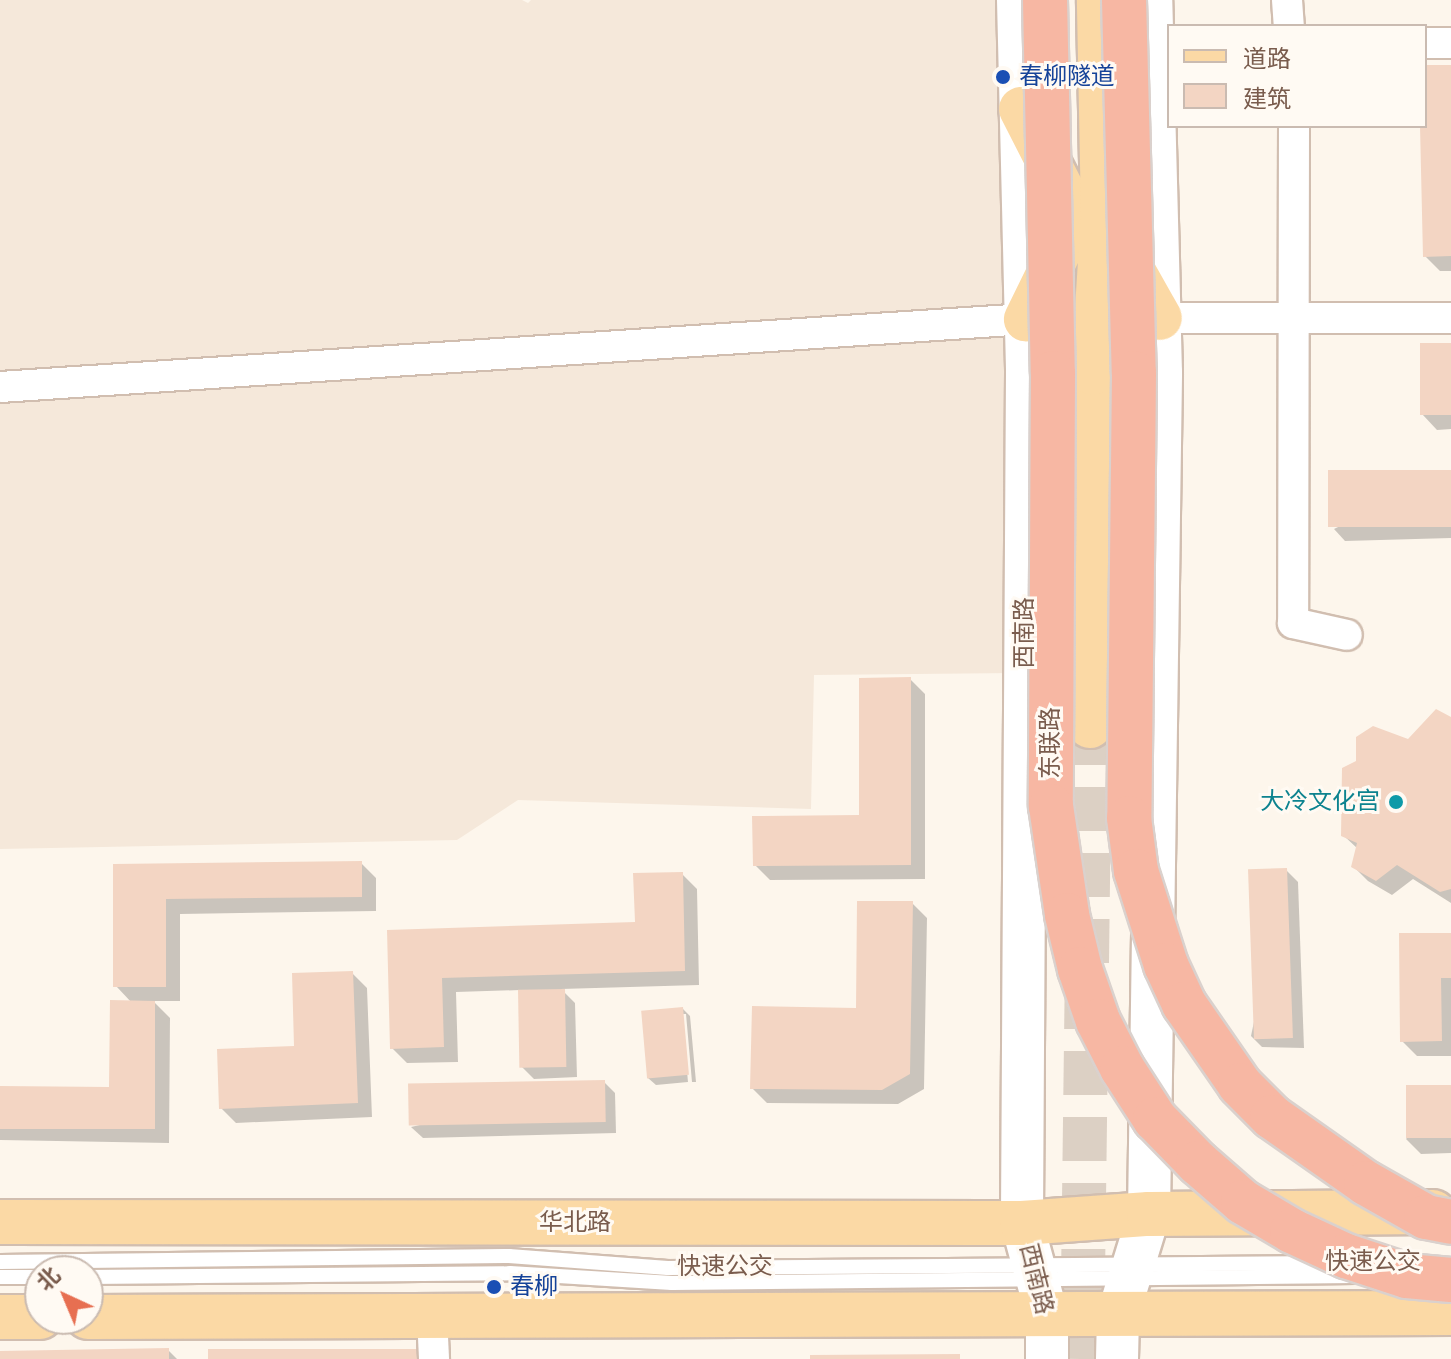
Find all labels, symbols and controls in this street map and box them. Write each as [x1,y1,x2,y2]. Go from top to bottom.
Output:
legend [1167,24,1427,128]
text: 道路 [1243,45,1291,73]
place label: 春柳隧道 [1019,63,1115,91]
marker: 春柳隧道 [994,68,1012,86]
text: 建筑 [1243,85,1291,113]
street label: 西南路 [1011,597,1039,669]
street label: 东联路 [1037,707,1065,779]
place label: 大冷文化宫 [1260,788,1380,816]
marker: 大冷文化宫 [1387,793,1405,811]
street label: 华北路 [539,1209,611,1237]
street label: 西南路 [1013,1241,1059,1317]
street label: 快速公交 [1325,1248,1421,1276]
street label: 快速公交 [677,1253,773,1281]
north arrow [24,1255,104,1335]
text: 北 [32,1262,65,1295]
place label: 春柳 [510,1273,558,1301]
marker: 春柳 [485,1278,503,1296]

